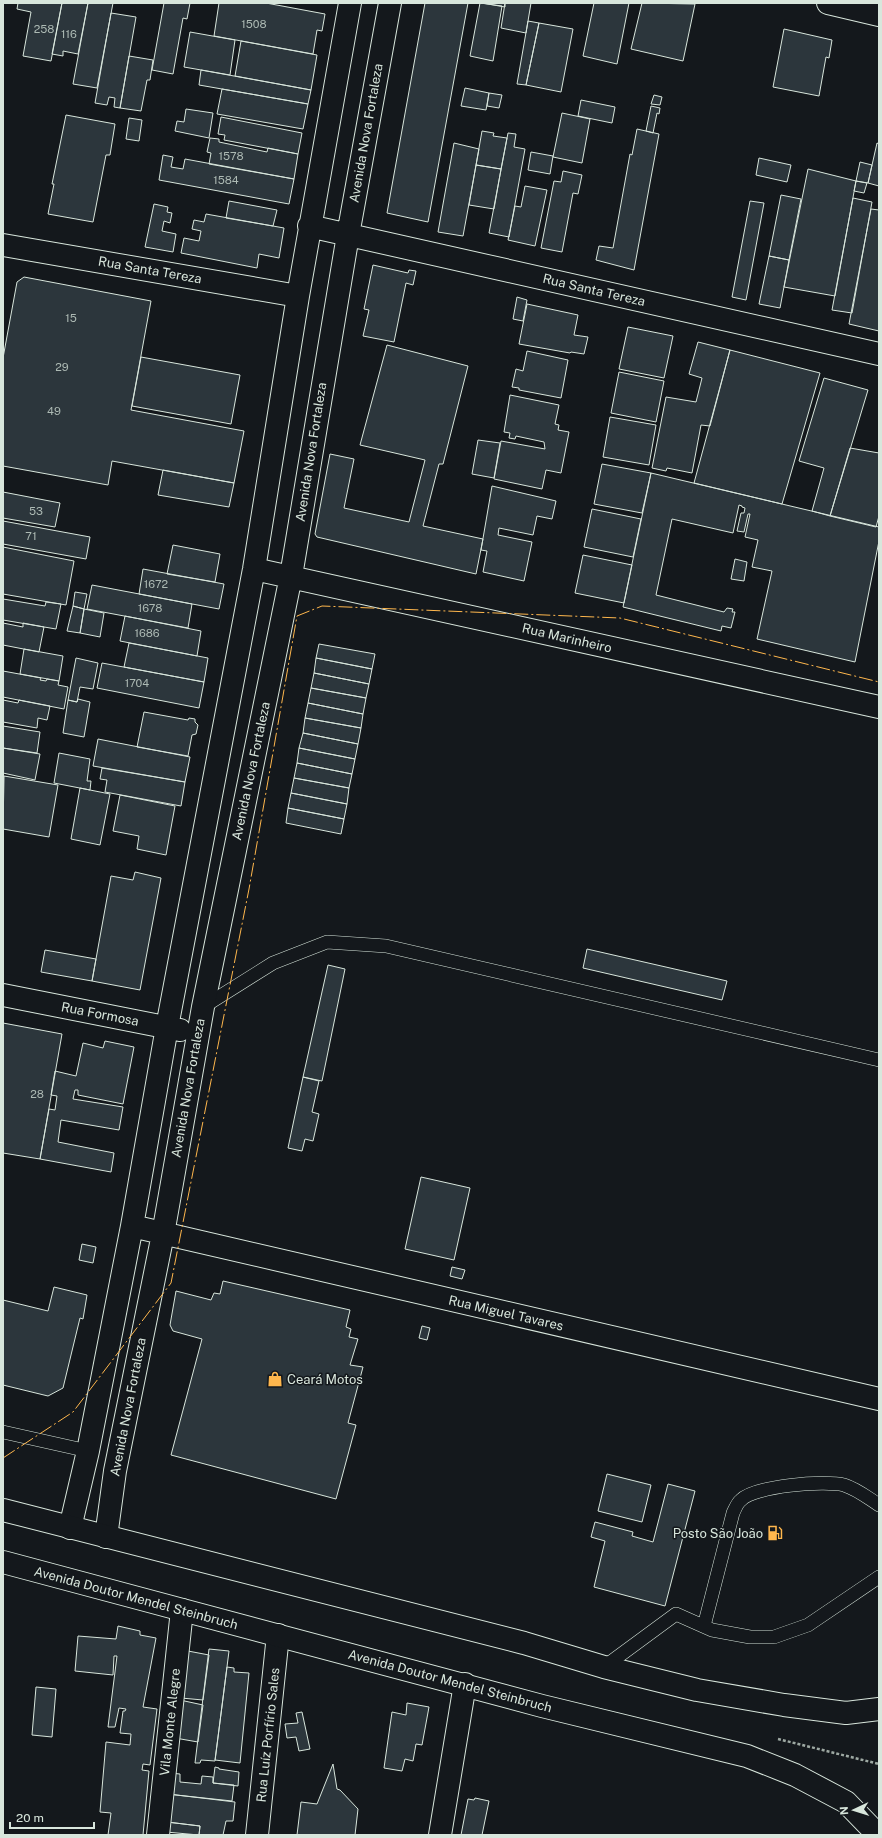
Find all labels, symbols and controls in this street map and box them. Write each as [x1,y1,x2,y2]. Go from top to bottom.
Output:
house number: 1508 [241,18,267,30]
house number: 258 [34,23,54,35]
house number: 116 [61,28,77,40]
street label: Avenida Nova Fortaleza [346,62,386,204]
house number: 1578 [218,150,244,162]
house number: 1584 [213,174,239,186]
street label: Rua Santa Tereza [97,254,203,286]
street label: Rua Santa Tereza [541,271,647,309]
house number: 15 [65,312,77,324]
house number: 29 [55,361,69,373]
street label: Avenida Nova Fortaleza [293,381,329,523]
house number: 49 [47,405,61,417]
house number: 53 [29,505,43,517]
house number: 71 [25,530,37,542]
house number: 1672 [144,578,169,590]
house number: 1678 [138,602,162,614]
street label: Rua Marinheiro [521,620,613,656]
house number: 1686 [134,627,160,639]
house number: 1704 [125,677,149,689]
street label: Avenida Nova Fortaleza [229,700,273,842]
street label: Rua Formosa [60,999,140,1029]
street label: Avenida Nova Fortaleza [168,1017,208,1159]
house number: 28 [30,1088,44,1100]
street label: Rua Miguel Tavares [447,1292,565,1334]
street label: Avenida Nova Fortaleza [107,1336,149,1478]
shop icon: Ceará Motos [266,1370,284,1388]
place label: Ceará Motos [287,1372,363,1387]
fuel station icon: Posto São João [766,1524,784,1542]
place label: Posto São João [673,1526,763,1541]
street label: Avenida Doutor Mendel Steinbruch [32,1564,240,1632]
street label: Avenida Doutor Mendel Steinbruch [346,1647,554,1715]
street label: Vila Monte Alegre [157,1667,183,1777]
street label: Rua Luíz Porfírio Sales [253,1667,283,1803]
north arrow [834,1790,874,1830]
scale bar [10,1804,94,1830]
text: N [838,1806,850,1815]
text: 20 m [16,1811,44,1825]

